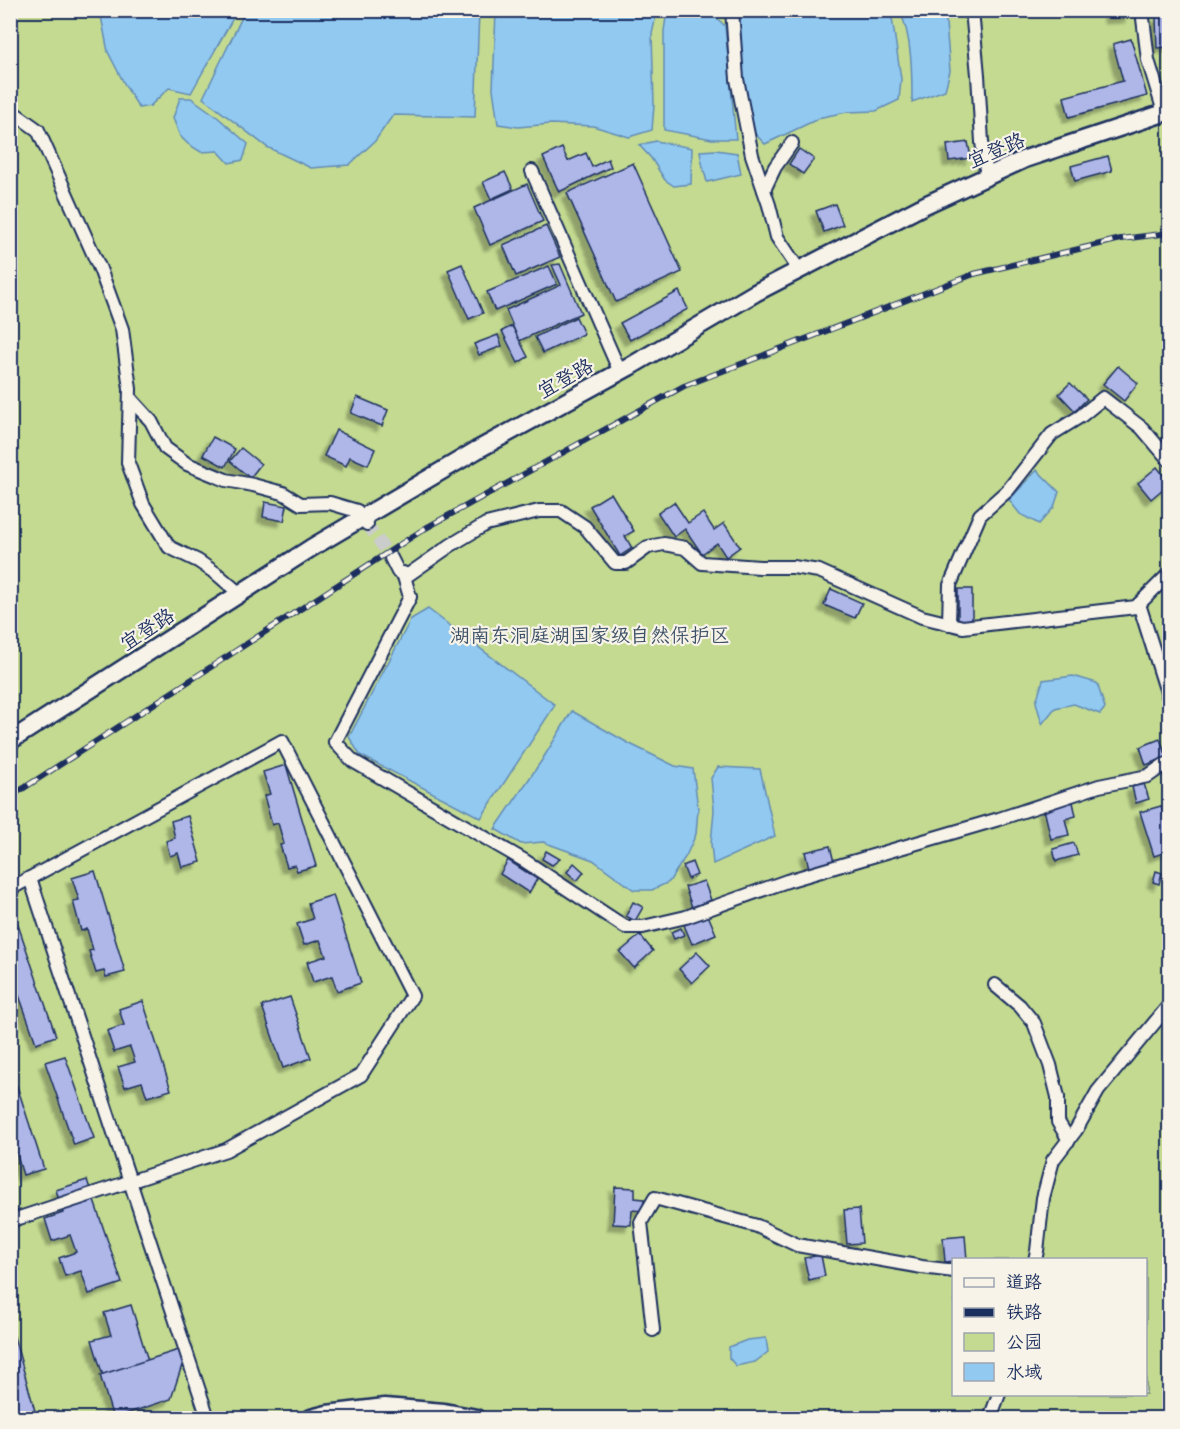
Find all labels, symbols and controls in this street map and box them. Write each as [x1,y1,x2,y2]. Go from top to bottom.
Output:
street label: 宜登路 [964,127,1030,174]
street label: 宜登路 [533,352,598,404]
street label: 宜登路 [115,602,180,656]
park label: 湖南东洞庭湖国家级自然保护区 [450,623,730,648]
legend [952,1258,1147,1396]
text: 道路 [1006,1271,1042,1294]
text: 铁路 [1006,1301,1042,1324]
text: 公园 [1006,1331,1042,1354]
text: 水域 [1006,1361,1042,1384]

